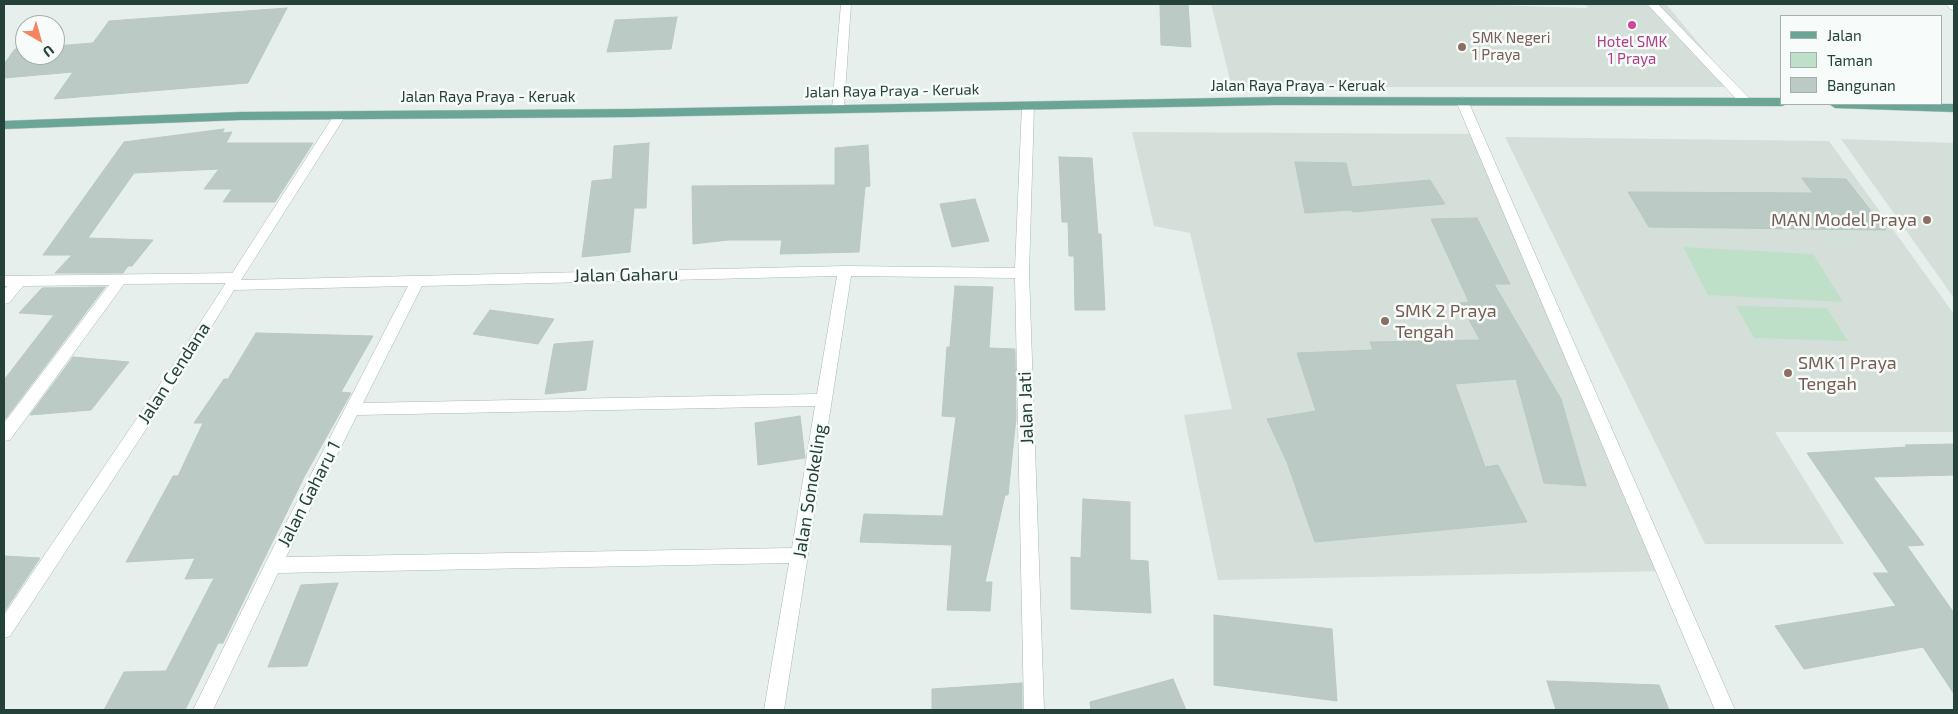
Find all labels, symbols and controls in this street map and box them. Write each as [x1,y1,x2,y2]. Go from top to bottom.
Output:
north arrow [15,15,65,65]
legend [1780,15,1943,105]
marker: Hotel SMK 1 Praya [1626,19,1638,31]
text: Jalan [1827,26,1862,44]
place label: SMK Negeri 1 Praya [1472,29,1551,64]
place label: Hotel SMK 1 Praya [1597,33,1667,68]
marker: SMK Negeri 1 Praya [1456,41,1468,53]
text: U [40,42,58,61]
text: Taman [1827,51,1873,69]
text: Bangunan [1827,76,1896,94]
street label: Jalan Raya Praya - Keruak [1211,77,1385,95]
street label: Jalan Raya Praya - Keruak [804,80,980,102]
street label: Jalan Raya Praya - Keruak [401,88,575,106]
place label: MAN Model Praya [1771,209,1917,231]
marker: MAN Model Praya [1921,214,1933,226]
street label: Jalan Gaharu [573,263,679,287]
place label: SMK 2 Praya Tengah [1395,300,1497,342]
marker: SMK 2 Praya Tengah [1379,315,1391,327]
street label: Jalan Cendana [133,318,215,428]
place label: SMK 1 Praya Tengah [1798,352,1897,394]
marker: SMK 1 Praya Tengah [1782,367,1794,379]
street label: Jalan Jati [1014,371,1038,445]
street label: Jalan Sonokeling [789,422,831,560]
street label: Jalan Gaharu 1 [273,437,345,551]

